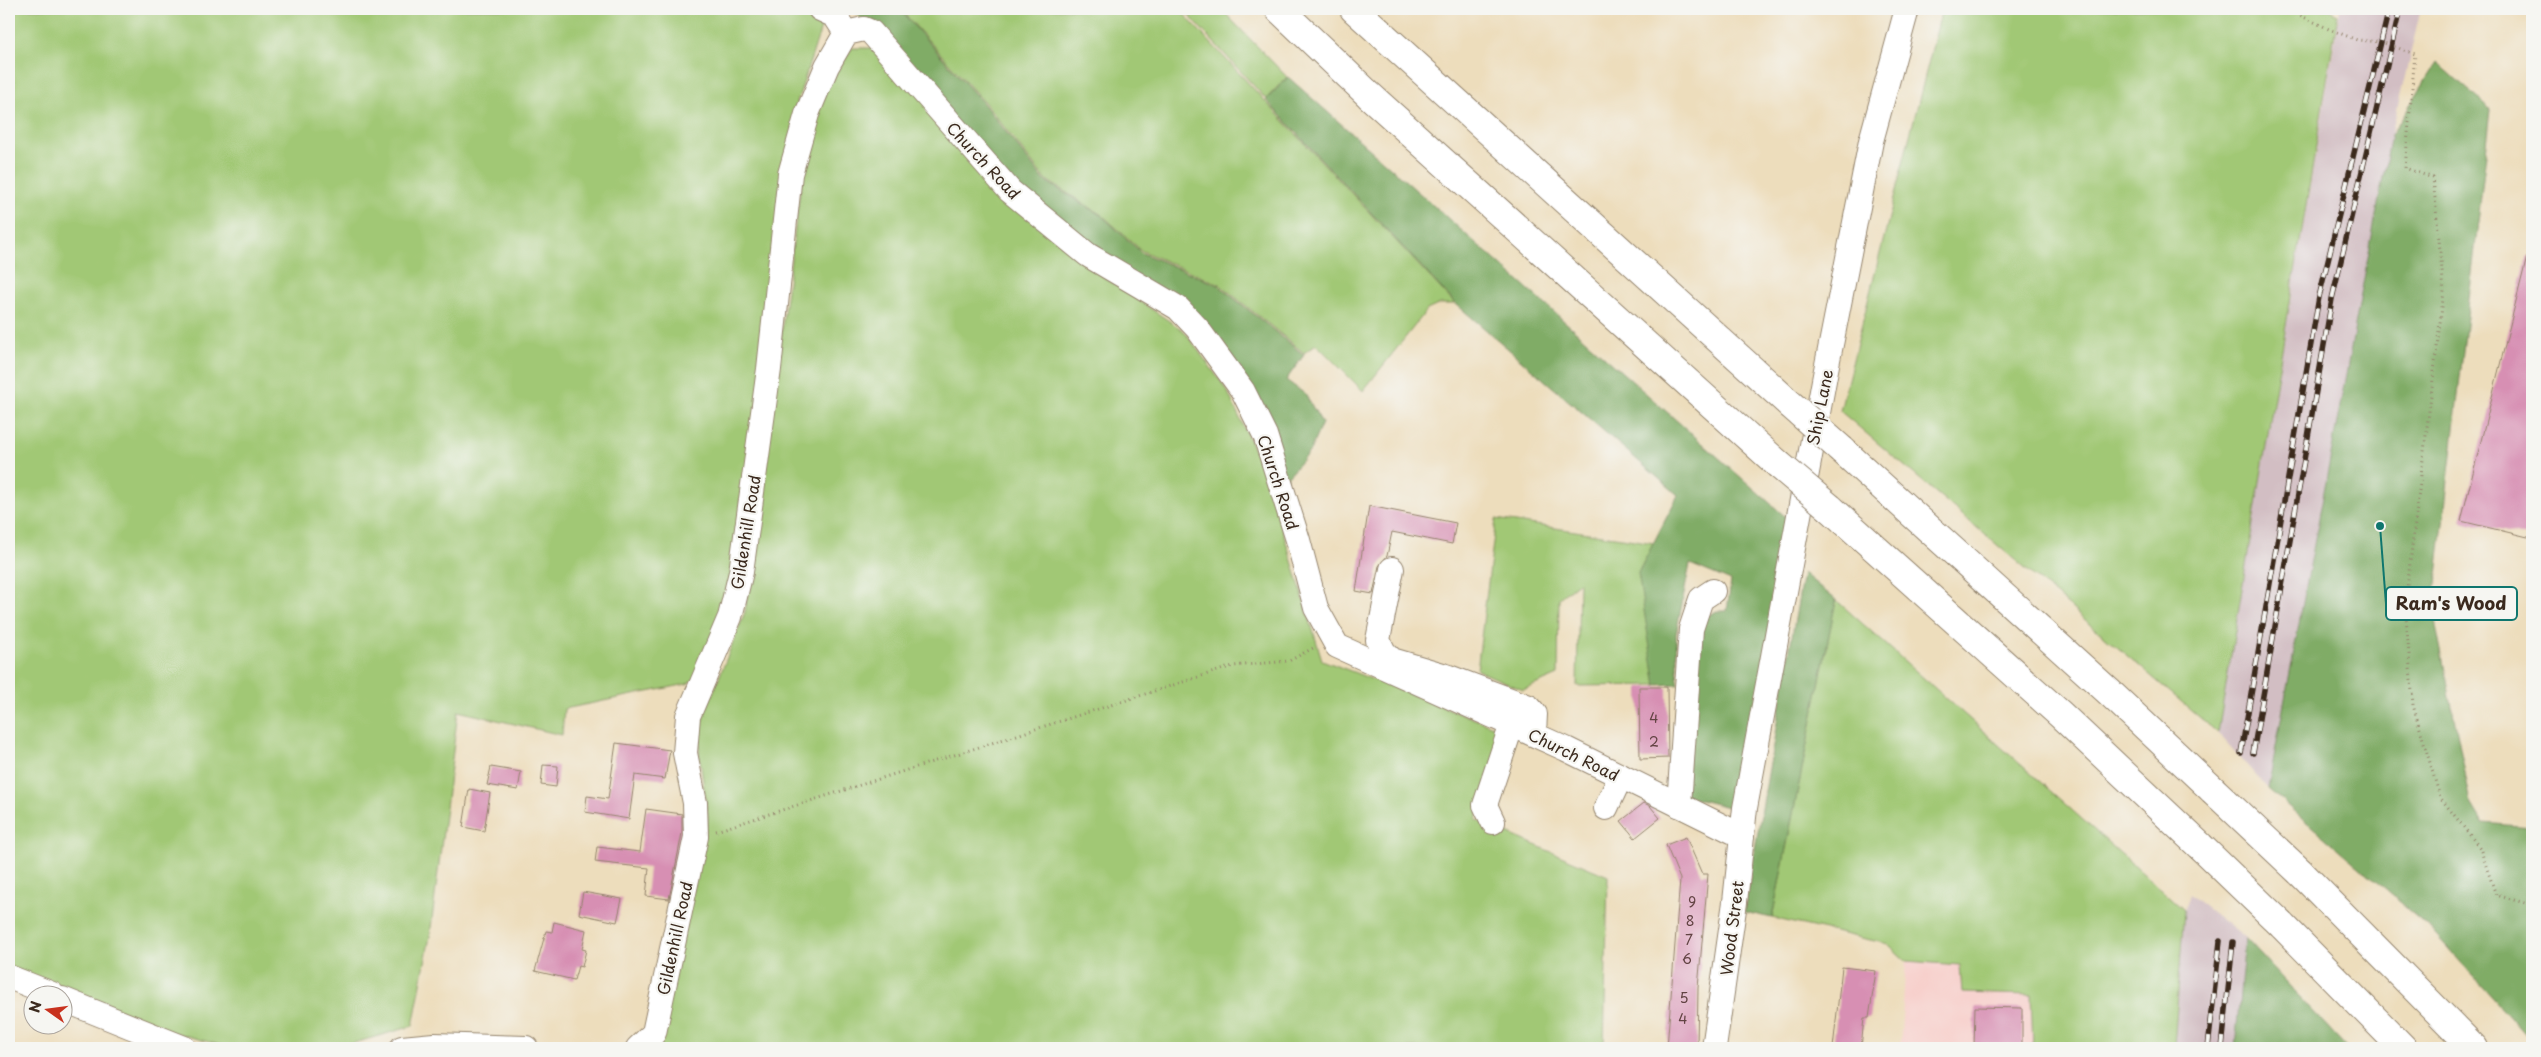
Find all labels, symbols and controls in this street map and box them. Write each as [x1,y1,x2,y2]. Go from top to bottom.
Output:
street label: Church Road [942,116,1026,204]
street label: Ship Lane [1800,367,1838,447]
street label: Church Road [1252,431,1306,533]
street label: Gildenhill Road [724,473,766,591]
callout: Ram's Wood [2386,587,2517,620]
text: Ram's Wood [2396,589,2506,616]
house number: 4 [1649,707,1659,728]
street label: Church Road [1524,722,1624,786]
house number: 2 [1649,731,1659,752]
street label: Gildenhill Road [650,879,698,997]
street label: Wood Street [1713,879,1749,977]
house number: 9 [1688,891,1696,912]
house number: 8 [1686,910,1694,931]
house number: 7 [1685,929,1693,950]
house number: 6 [1682,948,1692,969]
north arrow [22,984,72,1034]
house number: 5 [1679,987,1689,1008]
text: N [23,999,46,1015]
house number: 4 [1678,1008,1688,1029]

